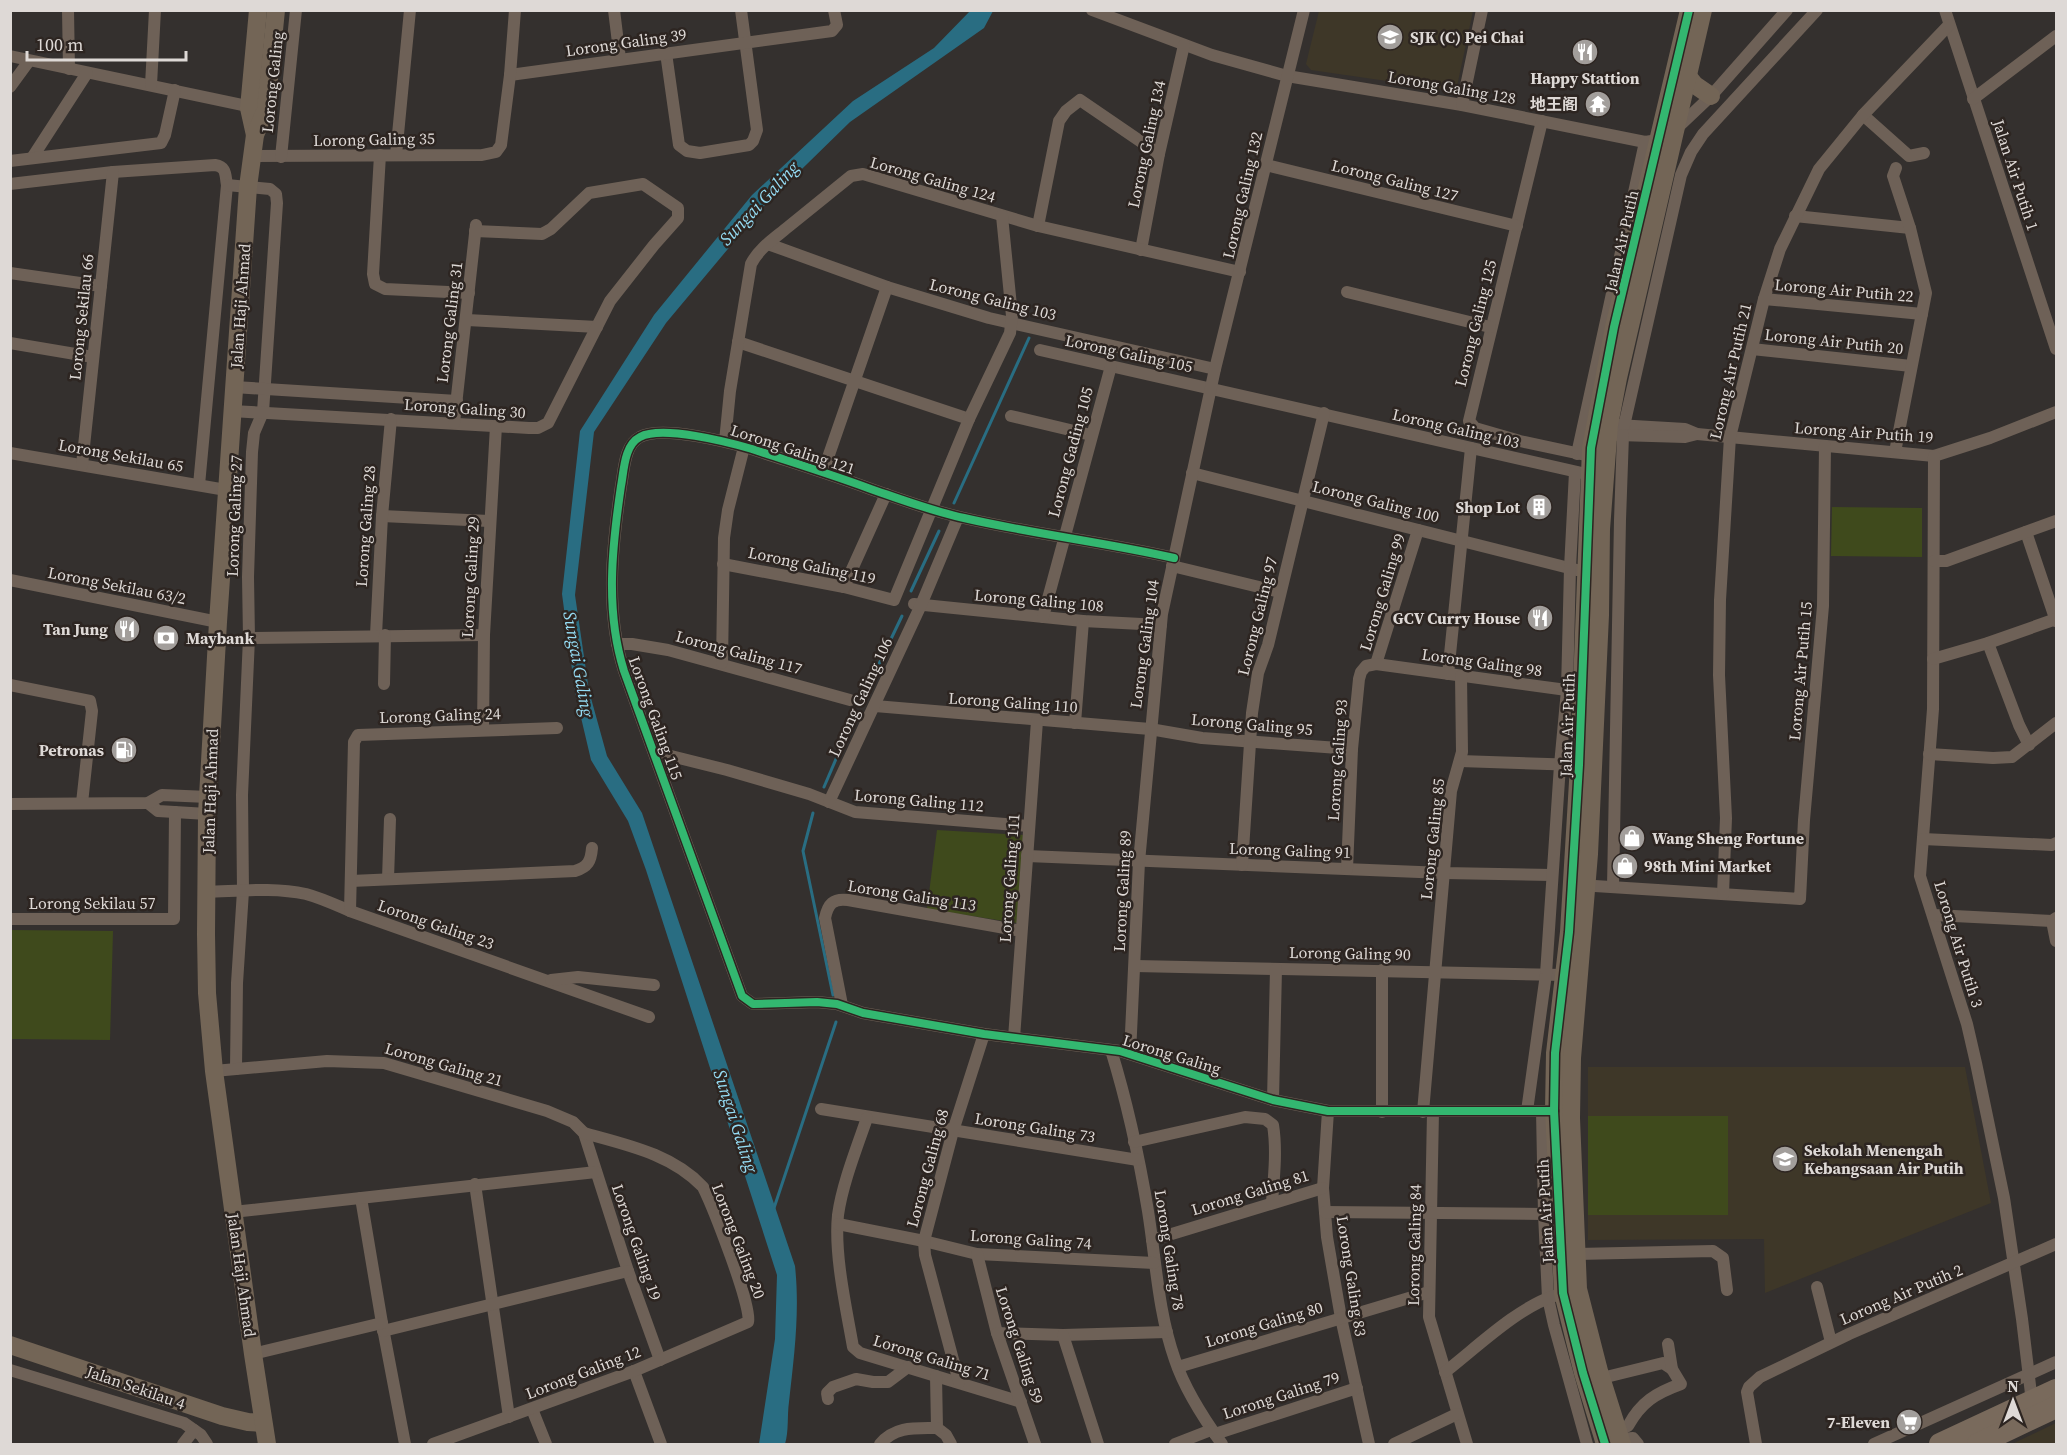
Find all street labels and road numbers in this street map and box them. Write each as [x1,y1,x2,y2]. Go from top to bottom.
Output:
street label: Lorong Galing 39 [564,23,688,61]
street label: Lorong Galing [256,30,288,134]
street label: Lorong Galing 128 [1386,65,1518,109]
street label: Lorong Galing 134 [1122,78,1170,210]
street label: Jalan Air Putih 1 [1987,116,2044,233]
street label: Lorong Galing 35 [313,127,435,151]
street label: Lorong Galing 132 [1217,129,1267,261]
street label: Lorong Galing 124 [868,151,998,207]
street label: Lorong Galing 127 [1329,154,1461,206]
street label: Jalan Air Putih [1598,187,1644,295]
street label: Jalan Haji Ahmad [225,243,255,370]
street label: Lorong Sekilau 66 [63,253,99,381]
street label: Lorong Galing 125 [1449,257,1501,389]
street label: Lorong Galing 31 [431,260,467,384]
street label: Lorong Galing 103 [927,273,1059,325]
street label: Lorong Air Putih 22 [1774,273,1914,307]
street label: Lorong Air Putih 21 [1704,301,1756,441]
street label: Lorong Air Putih 20 [1764,323,1904,359]
street label: Lorong Galing 105 [1063,329,1195,377]
street label: Lorong Gading 105 [1042,384,1098,520]
street label: Lorong Galing 30 [404,393,526,423]
street label: Lorong Galing 103 [1390,403,1522,453]
street label: Lorong Air Putih 19 [1794,416,1934,448]
street label: Lorong Galing 121 [728,418,858,480]
street label: Lorong Sekilau 65 [57,433,185,477]
street label: Lorong Galing 27 [221,455,247,577]
street label: Lorong Galing 28 [350,465,380,587]
street label: Lorong Galing 100 [1310,475,1442,527]
street label: Lorong Galing 29 [456,516,484,638]
street label: Lorong Galing 99 [1354,531,1410,653]
street label: Lorong Galing 119 [746,541,878,589]
street label: Lorong Galing 97 [1232,554,1282,678]
street label: Lorong Sekilau 63/2 [46,561,188,609]
street label: Lorong Galing 104 [1124,578,1164,710]
street label: Lorong Galing 108 [973,583,1105,617]
street label: Lorong Air Putih 15 [1783,601,1817,741]
street label: Lorong Galing 117 [673,625,805,679]
street label: Lorong Galing 106 [823,634,897,760]
street label: Lorong Galing 98 [1420,643,1544,681]
street label: Lorong Galing 115 [623,653,689,783]
street label: Jalan Air Putih [1554,672,1580,778]
street label: Lorong Galing 110 [948,687,1078,717]
street label: Lorong Galing 93 [1322,699,1352,821]
street label: Lorong Galing 24 [379,702,501,728]
street label: Lorong Galing 95 [1190,708,1314,740]
street label: Jalan Haji Ahmad [197,728,223,855]
street label: Lorong Galing 85 [1415,777,1449,901]
street label: Lorong Galing 112 [853,783,985,817]
street label: Lorong Galing 111 [994,813,1024,943]
street label: Lorong Galing 89 [1108,830,1136,952]
street label: Lorong Galing 91 [1229,837,1351,863]
street label: Lorong Galing 113 [846,874,978,916]
street label: Lorong Air Putih 3 [1929,878,1989,1010]
street label: Lorong Sekilau 57 [29,892,155,914]
street label: Lorong Galing 23 [375,894,497,954]
street label: Lorong Galing 90 [1289,941,1411,965]
street label: Lorong Galing [1120,1029,1224,1079]
street label: Lorong Galing 21 [382,1037,506,1091]
street label: Lorong Galing 68 [901,1106,953,1230]
street label: Lorong Galing 73 [973,1107,1097,1147]
street label: Jalan Air Putih [1531,1158,1559,1265]
street label: Lorong Galing 81 [1189,1164,1311,1220]
street label: Lorong Galing 20 [707,1180,771,1302]
street label: Lorong Galing 19 [607,1181,667,1303]
street label: Lorong Galing 84 [1402,1184,1426,1306]
street label: Lorong Galing 78 [1150,1188,1190,1312]
street label: Jalan Haji Ahmad [222,1211,262,1338]
street label: Lorong Galing 83 [1332,1214,1372,1338]
street label: Lorong Galing 74 [970,1224,1092,1254]
street label: Lorong Air Putih 2 [1836,1258,1966,1330]
street label: Lorong Galing 59 [991,1284,1049,1406]
street label: Lorong Galing 80 [1203,1296,1325,1352]
street label: Lorong Galing 71 [871,1329,993,1385]
street label: Lorong Galing 12 [522,1340,644,1404]
street label: Jalan Sekilau 4 [83,1359,188,1414]
street label: Lorong Galing 79 [1220,1366,1342,1424]

